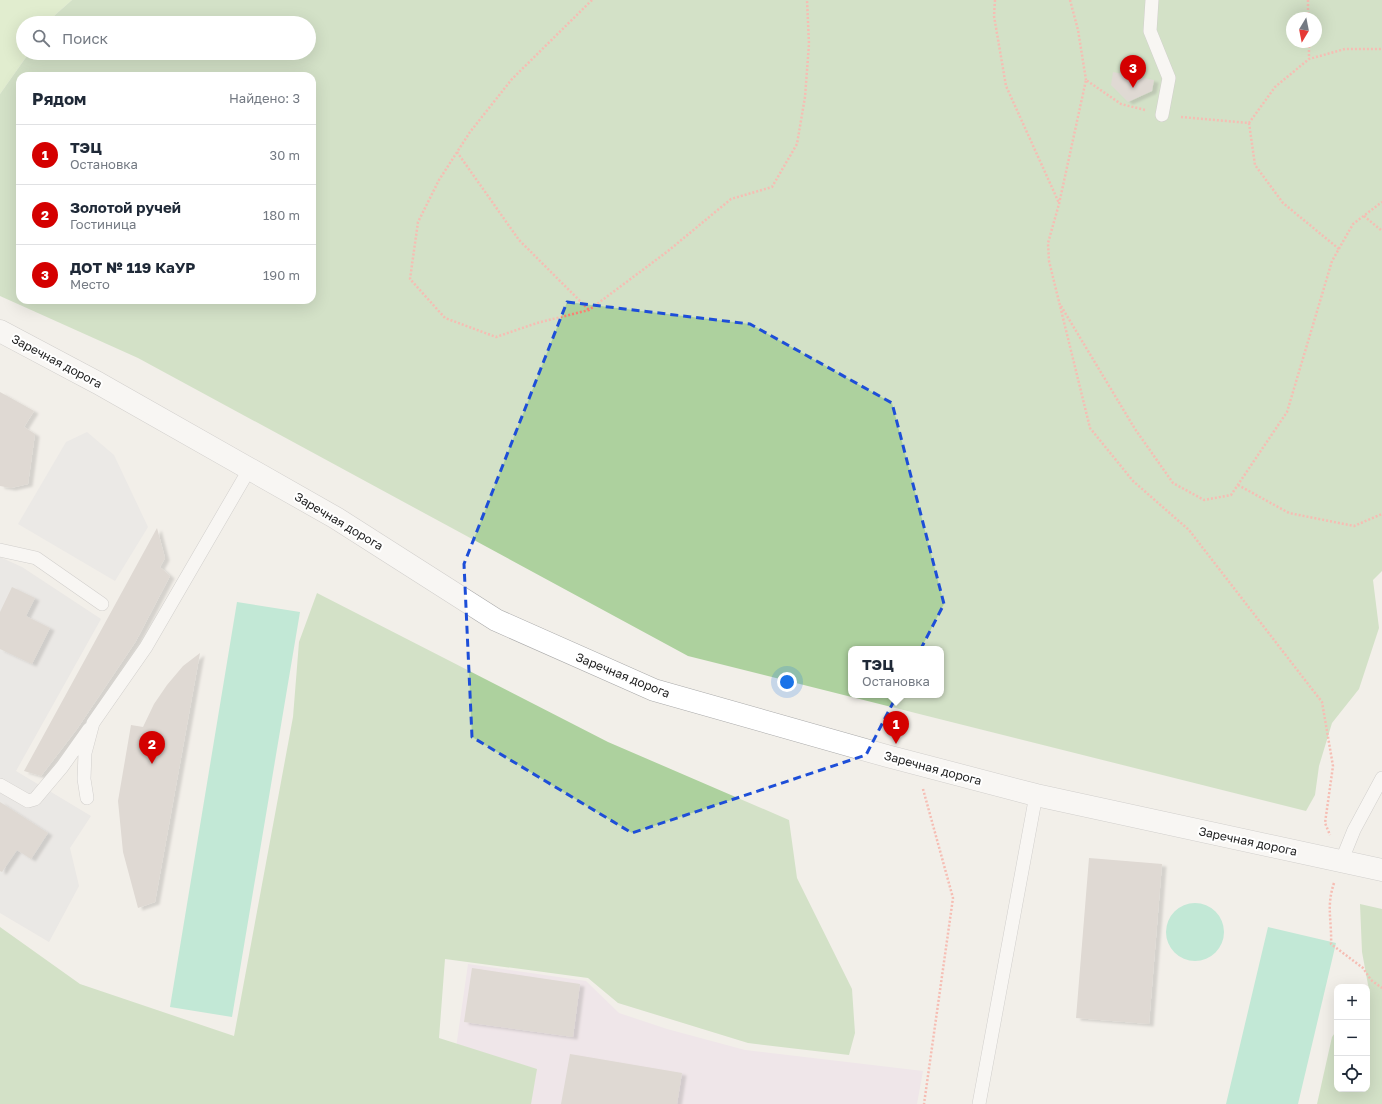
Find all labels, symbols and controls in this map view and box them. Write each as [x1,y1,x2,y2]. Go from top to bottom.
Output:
north arrow [1286,12,1322,48]
search box [16,16,316,60]
icon: search [30,27,52,49]
text: Поиск [62,29,108,47]
pin: 3 [1120,55,1146,88]
text: Рядом [32,88,86,109]
text: Найдено: 3 [229,90,300,106]
text: ТЭЦ [70,138,102,156]
text: 1 [42,147,48,163]
text: 30 m [270,147,300,163]
text: Остановка [70,156,138,172]
text: Золотой ручей [70,198,181,216]
text: 2 [41,207,49,223]
text: 180 m [263,207,300,223]
text: Гостиница [70,216,136,232]
text: ДОТ № 119 КаУР [70,258,195,276]
text: 3 [41,267,49,283]
text: 190 m [263,267,300,283]
text: Место [70,276,110,292]
street label: Заречная дорога [9,331,105,391]
street label: Заречная дорога [292,489,386,553]
popup [848,646,944,698]
street label: Заречная дорога [574,649,672,701]
text: ТЭЦ [862,655,894,673]
your location [777,672,797,692]
text: Остановка [862,673,930,689]
pin: 1 [883,711,909,744]
pin: 2 [139,731,165,764]
street label: Заречная дорога [883,748,983,788]
street label: Заречная дорога [1197,823,1299,859]
map controls [1334,984,1370,1092]
button: + [1334,984,1370,1020]
button: − [1334,1020,1370,1056]
button: locate [1334,1056,1370,1092]

